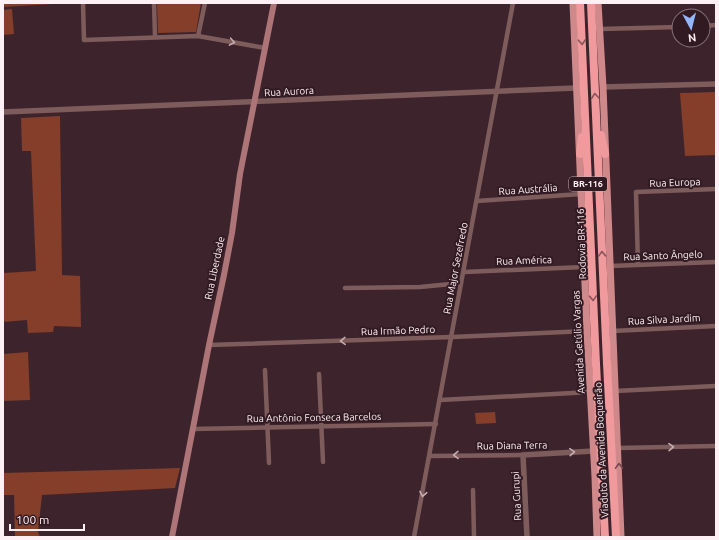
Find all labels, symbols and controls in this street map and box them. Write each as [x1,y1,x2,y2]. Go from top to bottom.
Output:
north arrow [671,8,711,48]
text: N [687,31,697,44]
one-way arrow [228,37,235,46]
one-way arrow [577,39,586,45]
street label: Rua Aurora [264,85,314,98]
one-way arrow [591,93,600,99]
street label: Rua Europa [649,176,701,189]
road number: BR-116 [569,177,607,191]
street label: Rua Austrália [498,182,558,197]
street label: Rodovia BR-116 [575,208,588,280]
street label: Rua Major Sezefredo [441,221,470,315]
street label: Rua Liberdade [202,235,227,301]
street label: Rua Santo Ângelo [623,248,703,262]
one-way arrow [598,251,607,257]
street label: Rua América [496,254,552,267]
street label: Avenida Getúlio Vargas [570,290,587,394]
one-way arrow [589,295,598,301]
street label: Rua Silva Jardim [627,312,701,327]
street label: Rua Irmão Pedro [361,324,436,337]
one-way arrow [340,337,346,345]
street label: Viaduto da Avenida Boqueirão [592,382,611,518]
street label: Rua Antônio Fonseca Barcelos [247,411,381,424]
street label: Rua Diana Terra [477,439,547,452]
one-way arrow [668,443,674,451]
one-way arrow [569,448,575,456]
one-way arrow [453,451,459,459]
one-way arrow [615,463,623,469]
street label: Rua Gurupi [510,471,523,521]
one-way arrow [419,491,427,497]
scale bar [10,506,84,532]
text: 100 m [16,513,49,526]

